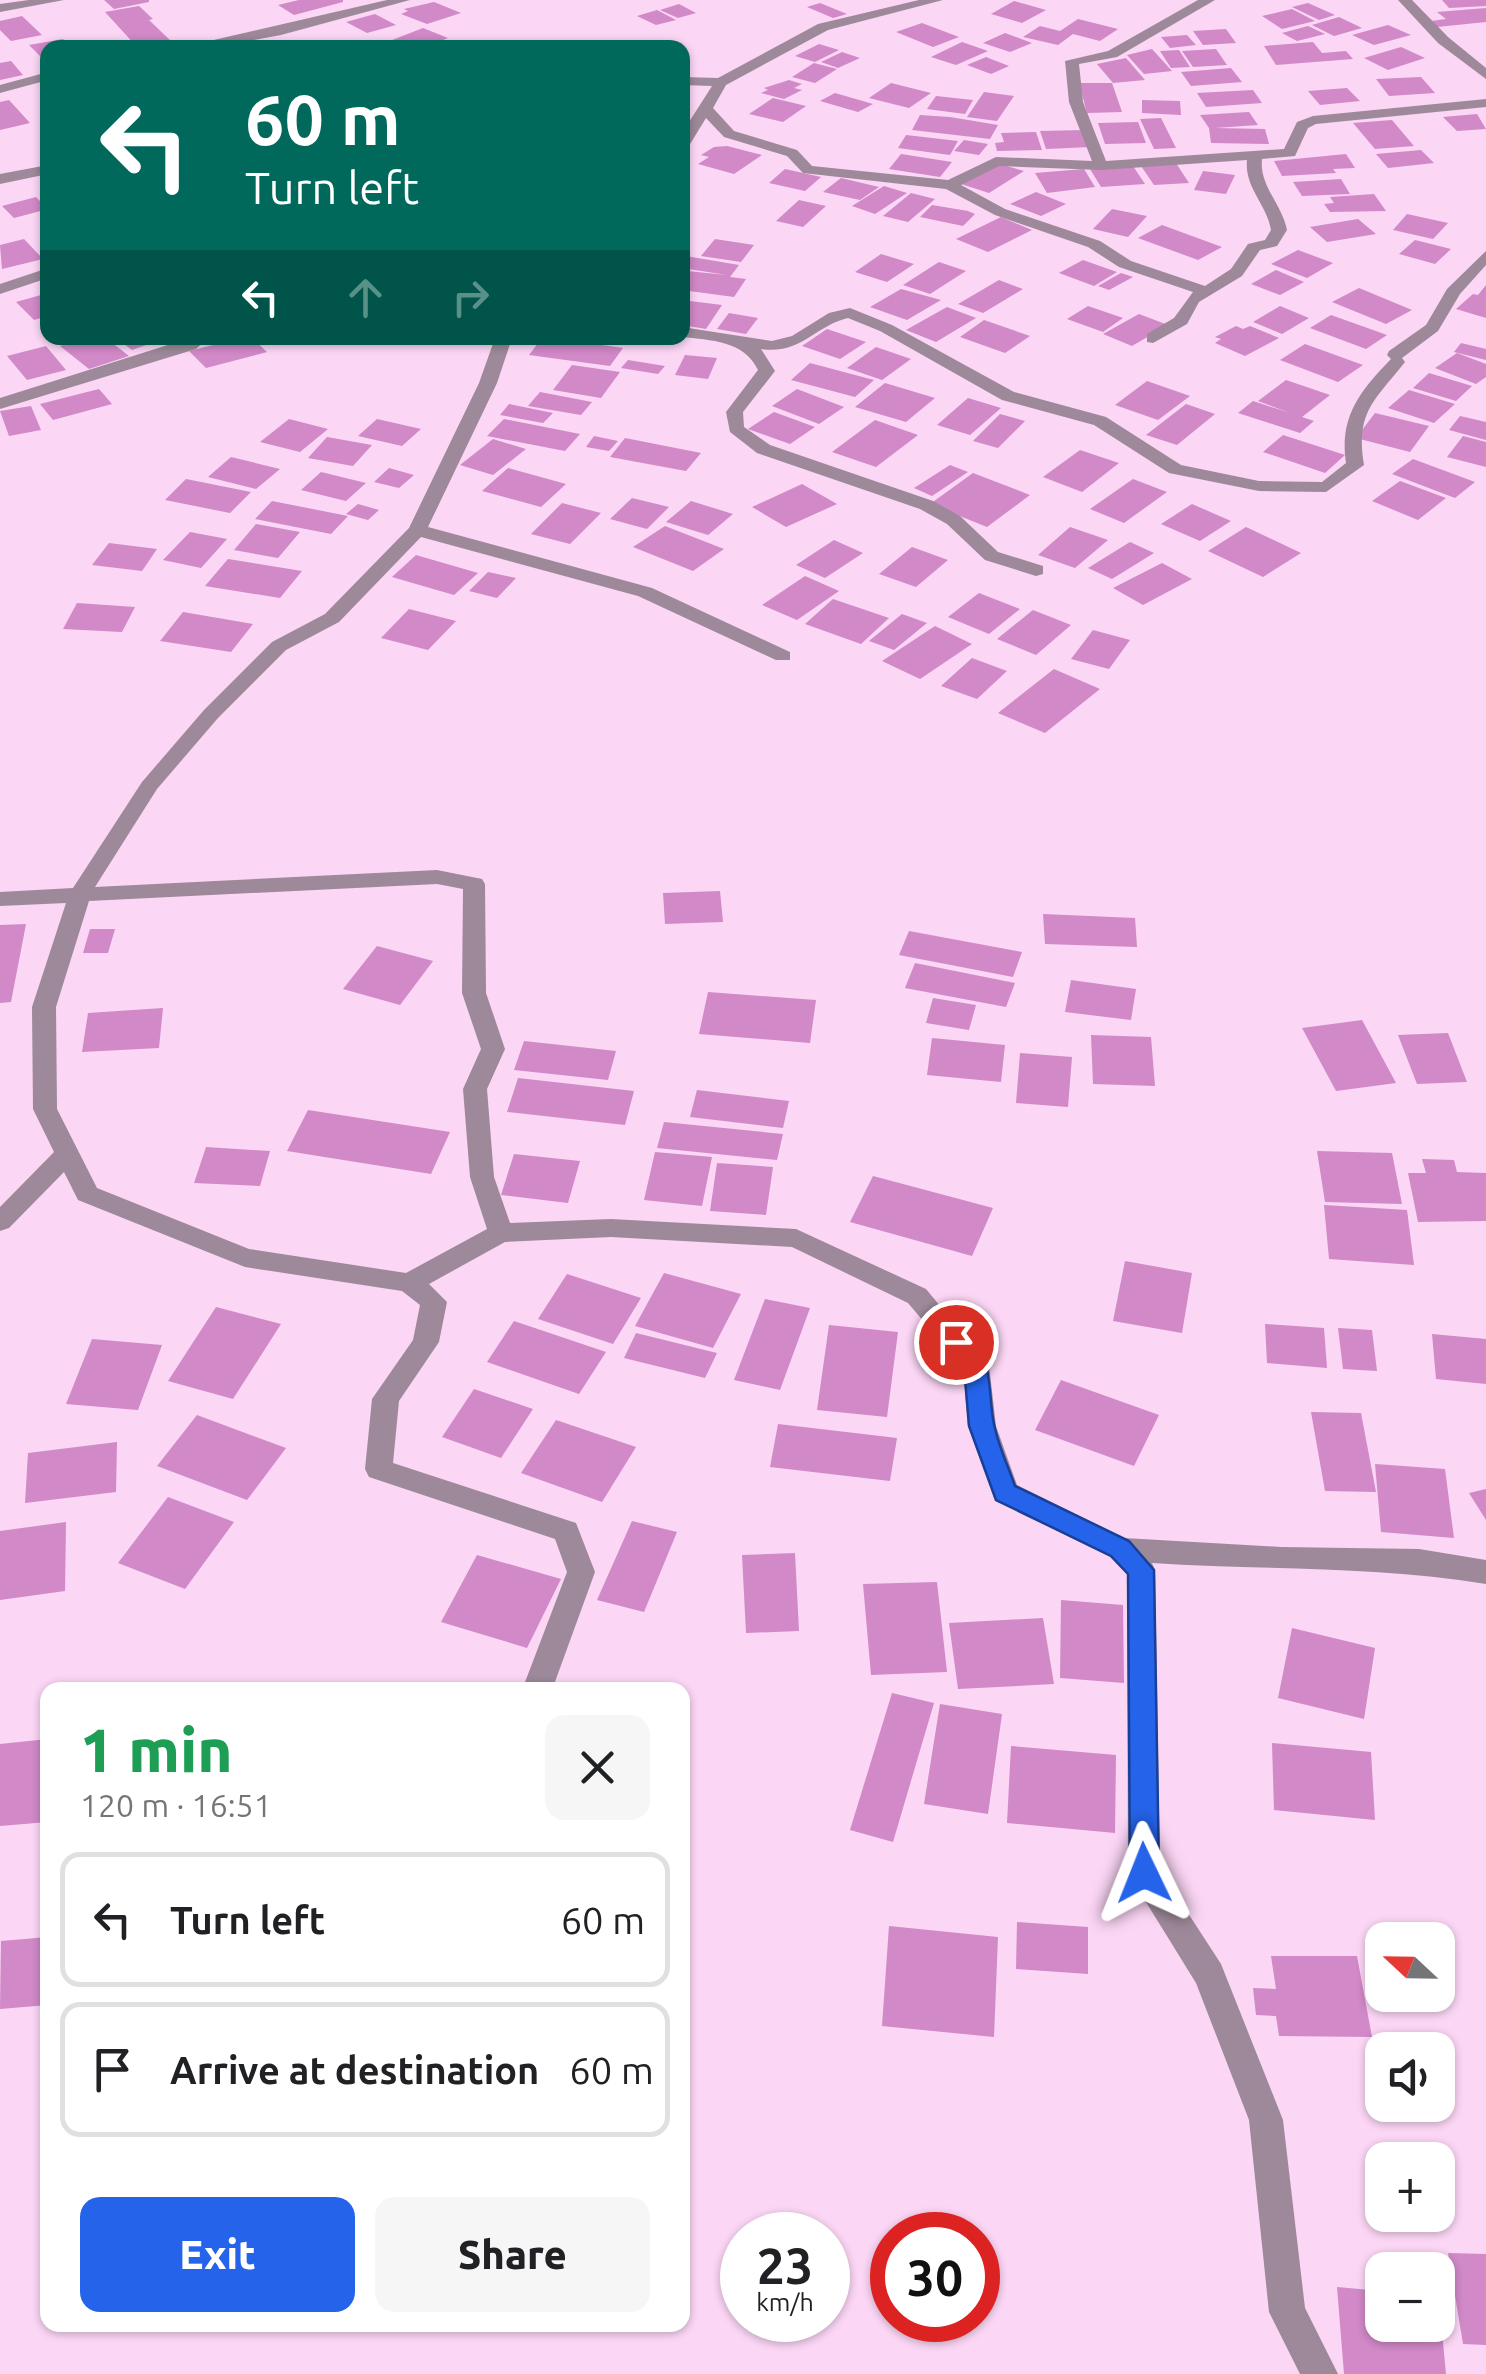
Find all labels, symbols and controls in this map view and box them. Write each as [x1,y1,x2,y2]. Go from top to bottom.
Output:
icon: left [80,80,210,210]
text: 60 m [245,80,401,158]
text: Turn left [245,162,419,213]
icon: left [233,270,288,325]
icon: ahead [338,270,393,325]
icon: right [443,270,498,325]
pin [914,1300,999,1385]
icon: arrive [929,1315,984,1370]
button: close [545,1715,650,1820]
text: 1 min [80,1716,233,1783]
text: 120 m · 16:51 [80,1787,272,1823]
position arrow [1092,1821,1196,1925]
icon: left [85,1892,140,1947]
text: Turn left [170,1899,325,1941]
text: 60 m [561,1899,645,1941]
north arrow [1365,1922,1455,2012]
map controls [1365,1922,1455,2342]
button: sound [1365,2032,1455,2122]
icon: arrive [85,2042,140,2097]
text: Arrive at destination [170,2049,539,2091]
text: 60 m [569,2049,654,2091]
button: + [1365,2142,1455,2232]
button: Exit [80,2197,355,2312]
button: Share [375,2197,650,2312]
speed limit sign: 30 [870,2212,1000,2342]
text: 23 [757,2237,813,2293]
button: − [1365,2252,1455,2342]
text: km/h [756,2288,814,2316]

